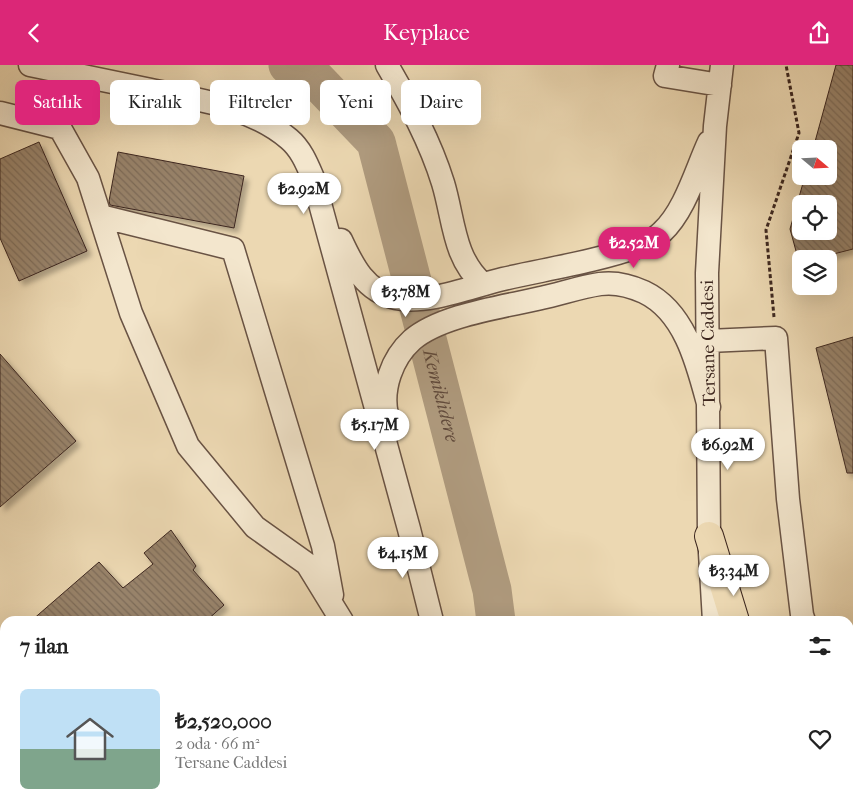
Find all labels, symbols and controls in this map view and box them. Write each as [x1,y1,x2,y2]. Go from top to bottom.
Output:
icon: back [20,19,48,47]
icon: share [805,19,833,47]
text: Keyplace [383,20,470,46]
chip: Satılık [15,80,100,125]
chip: Kiralık [110,80,200,125]
chip: Filtreler [210,80,310,125]
chip: Yeni [320,80,391,125]
chip: Daire [401,80,481,125]
north arrow [792,140,838,185]
map controls [792,140,837,295]
pin: ₺2.92M [263,173,345,215]
text: ₺2.92M [278,179,330,198]
button: locate [792,195,837,240]
pin: ₺2.52M [593,227,675,269]
text: ₺2.52M [609,233,659,252]
button: layers [792,250,837,295]
pin: ₺3.78M [365,275,447,318]
street label: Tersane Caddesi [697,279,720,406]
text: ₺3.78M [382,282,430,301]
water label: Kemiklidere [418,345,464,446]
pin: ₺5.17M [334,409,416,451]
text: ₺5.17M [351,415,399,434]
pin: ₺6.92M [687,429,769,471]
text: ₺6.92M [702,435,754,454]
pin: ₺4.15M [362,537,444,579]
text: ₺4.15M [378,543,428,562]
pin: ₺3.34M [693,555,775,597]
text: ₺3.34M [709,561,759,580]
icon: filters [806,632,834,660]
text: 7 ilan [20,634,69,658]
icon: home [60,709,120,769]
text: ₺2,520,000 [175,709,272,733]
icon: heart [806,725,834,753]
text: 2 oda · 66 m² [175,734,260,753]
text: Tersane Caddesi [175,753,287,772]

